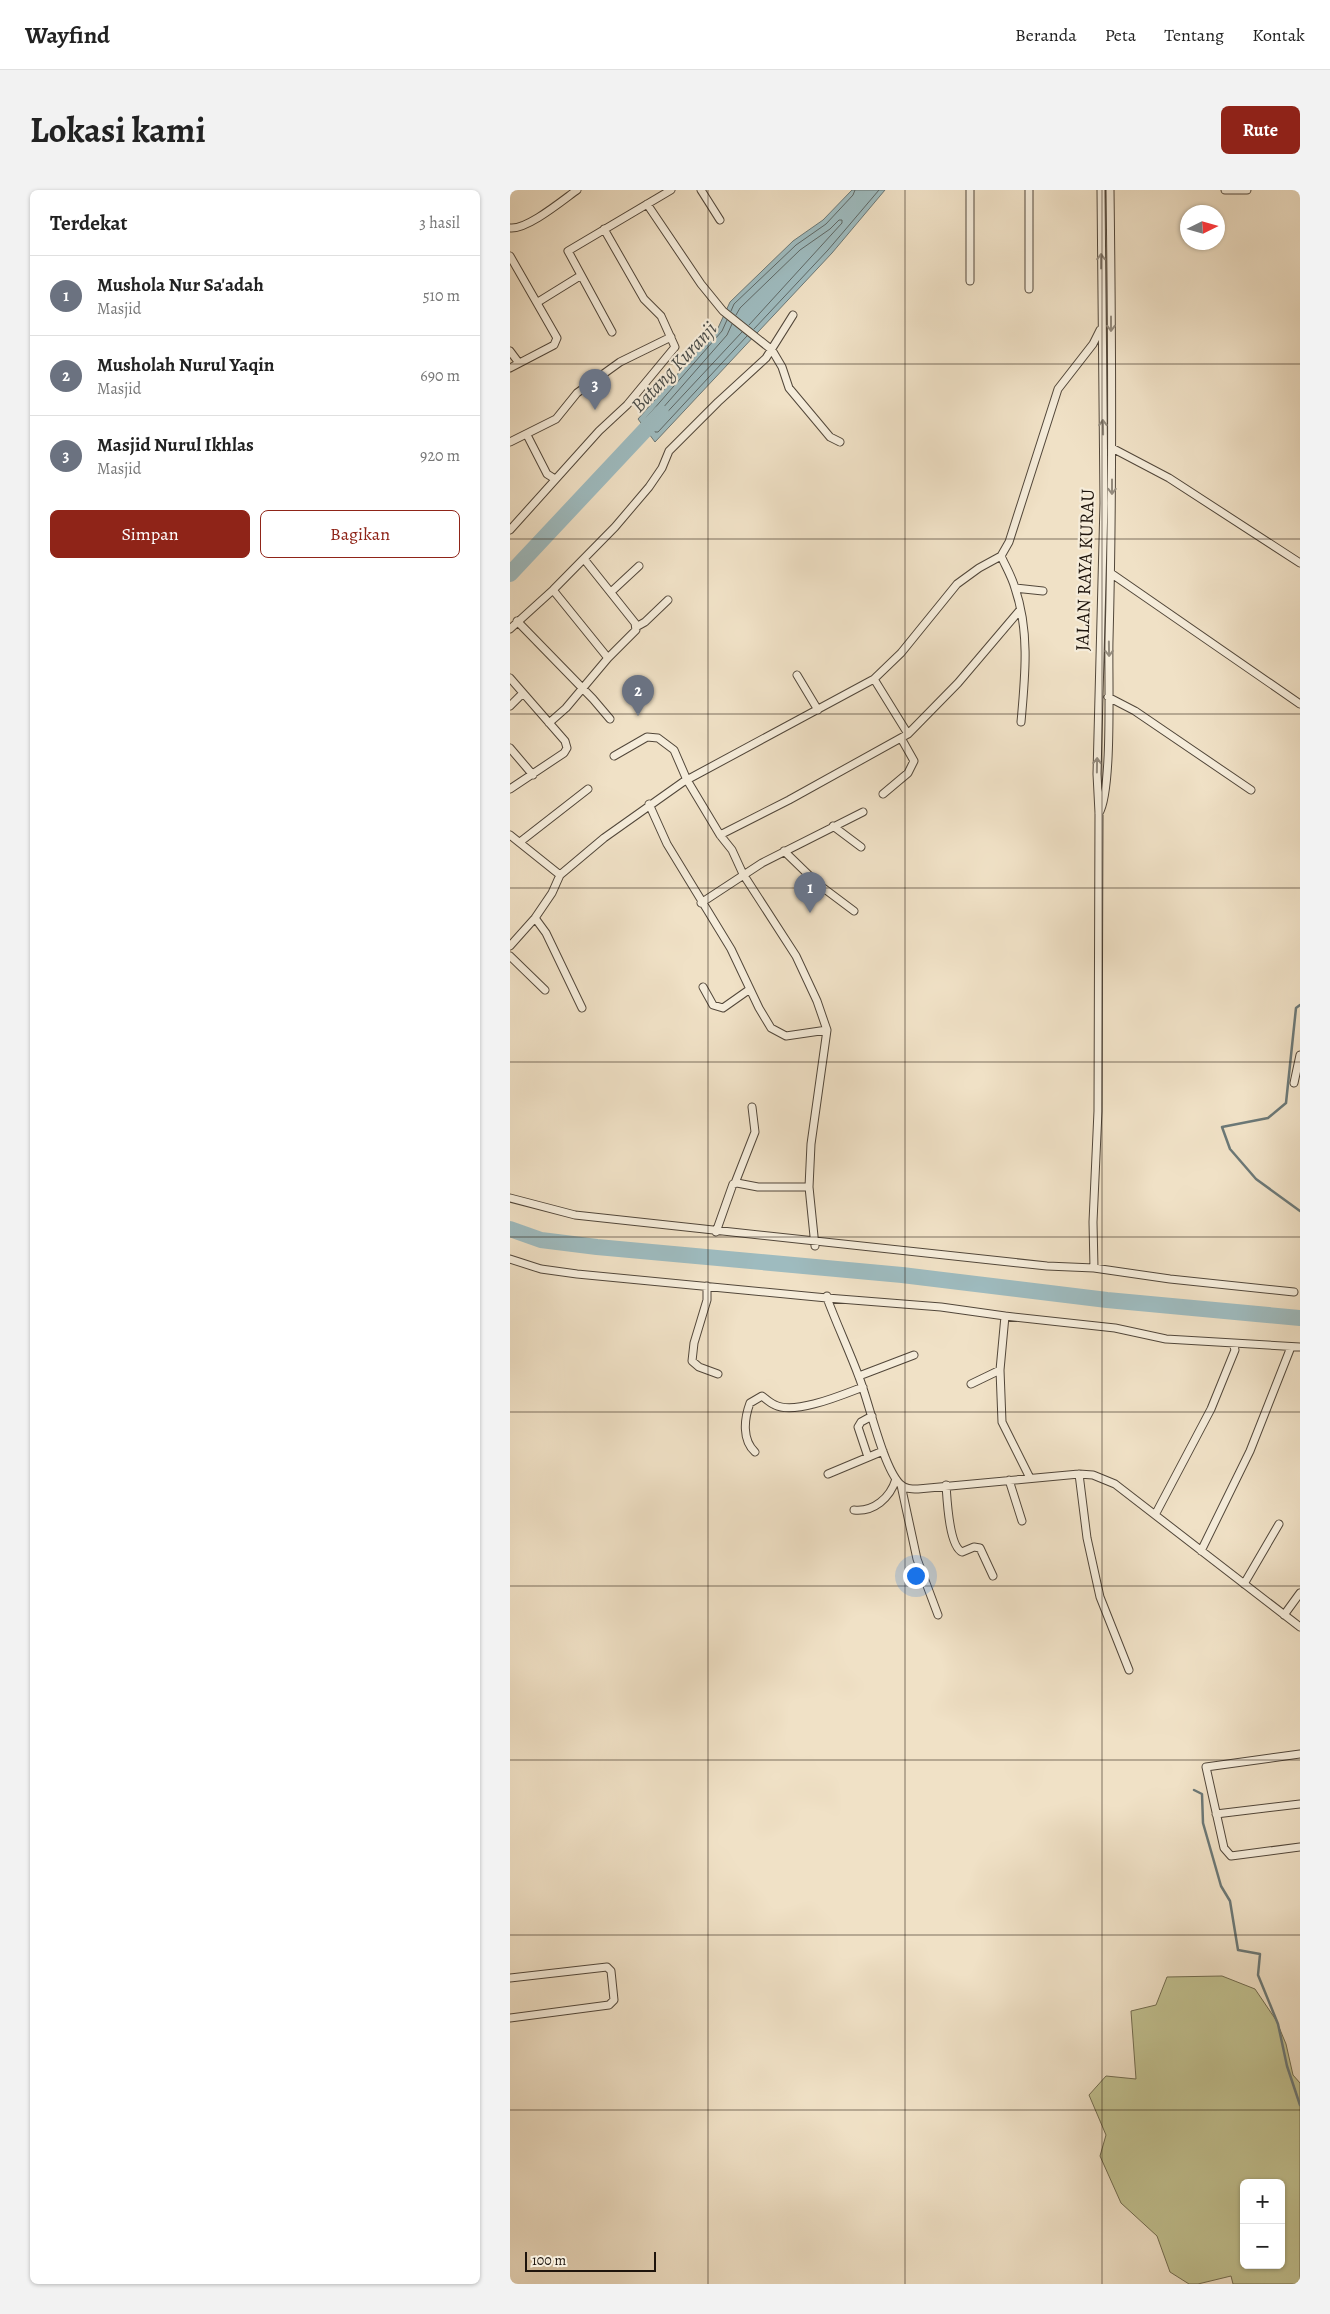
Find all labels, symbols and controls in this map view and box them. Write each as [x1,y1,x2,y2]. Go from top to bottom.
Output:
text: Wayfind [25,19,110,51]
text: Beranda [1015,23,1077,47]
text: Peta [1105,23,1136,47]
text: Tentang [1164,23,1224,47]
text: Kontak [1252,23,1305,47]
text: Lokasi kami [30,106,206,154]
button: Rute [1221,106,1300,154]
north arrow [1180,205,1225,250]
text: Terdekat [50,209,128,237]
text: 3 hasil [419,212,460,234]
one-way arrow [1096,253,1106,270]
text: Mushola Nur Sa'adah [97,272,264,298]
text: 1 [63,285,69,307]
text: 510 m [423,285,460,307]
text: Masjid [97,298,141,320]
water label: Batang Kuranji [625,316,723,418]
one-way arrow [1107,316,1116,332]
text: Musholah Nurul Yaqin [97,352,275,378]
text: 2 [62,365,70,387]
text: 690 m [420,365,460,387]
pin: 3 [579,369,611,410]
text: Masjid [97,378,141,400]
one-way arrow [1098,419,1108,436]
text: Masjid Nurul Ikhlas [97,432,254,458]
text: 3 [63,445,69,467]
text: 920 m [420,445,460,467]
text: Masjid [97,458,141,480]
one-way arrow [1107,478,1117,495]
street label: JALAN RAYA KURAU [1069,488,1101,652]
button: Simpan [50,510,250,558]
button: Bagikan [260,510,460,558]
one-way arrow [1104,640,1114,657]
pin: 2 [622,675,654,716]
one-way arrow [1092,757,1102,773]
pin: 1 [794,872,826,913]
your location [903,1563,929,1589]
map controls [1240,2179,1285,2269]
button: + [1240,2179,1285,2224]
button: − [1240,2224,1285,2269]
scale bar [525,2249,656,2272]
text: 100 m [532,2251,566,2270]

